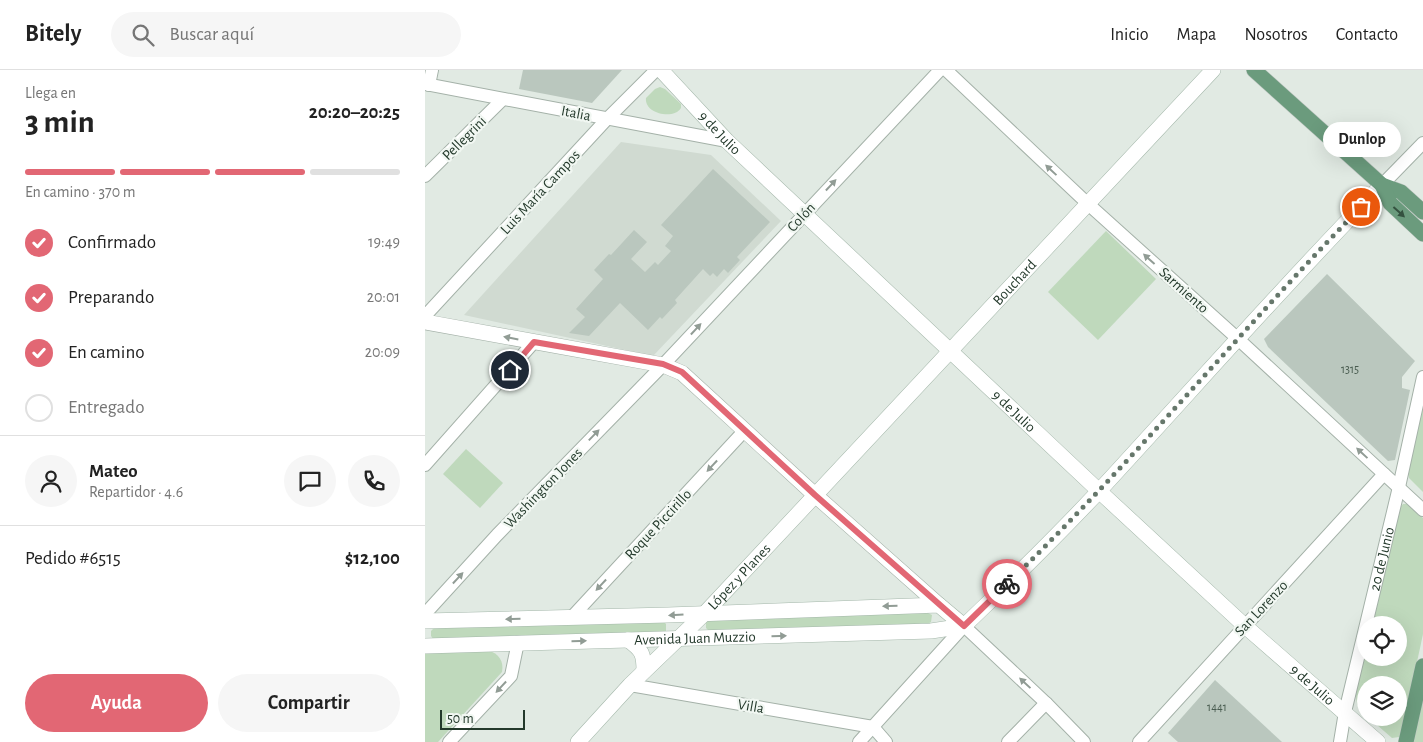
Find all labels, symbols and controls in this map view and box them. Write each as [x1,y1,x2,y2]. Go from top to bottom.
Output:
search box [111,12,461,57]
icon: search [129,21,157,49]
text: Bitely [25,22,81,46]
text: Buscar aquí [169,25,254,44]
text: Inicio [1110,26,1149,44]
text: Mapa [1177,26,1216,44]
text: Nosotros [1244,26,1308,44]
text: Contacto [1336,26,1398,44]
text: Llega en [25,85,76,101]
text: 20:20–20:25 [309,103,400,122]
street label: Italia [560,103,592,124]
text: 3 min [25,106,95,138]
street label: 9 de Julio [695,109,743,158]
street label: Pellegrini [439,113,489,163]
callout: Dunlop [1322,122,1400,157]
text: Dunlop [1338,131,1386,147]
street label: Luis María Campos [498,147,583,237]
one-way arrow [1046,164,1058,176]
one-way arrow [825,179,837,191]
text: En camino · 370 m [25,184,136,200]
pin [1340,186,1382,228]
icon: bag [1347,193,1375,221]
street label: Colón [784,200,818,235]
one-way arrow [1393,206,1405,218]
icon: check [25,229,53,257]
text: Confirmado [68,233,156,252]
text: 19:49 [368,234,400,250]
one-way arrow [1143,253,1155,265]
street label: Bouchard [990,257,1039,308]
street label: Sarmiento [1156,265,1211,316]
icon: check [25,284,53,312]
text: Preparando [68,288,154,307]
text: 20:01 [367,289,400,305]
one-way arrow [690,323,702,335]
one-way arrow [503,334,519,342]
icon: check [25,339,53,367]
text: En camino [68,343,145,362]
text: 20:09 [365,344,400,360]
pin [489,349,531,391]
icon: home [496,356,524,384]
house number: 1315 [1341,363,1359,375]
street label: 9 de Julio [989,388,1038,435]
text: Entregado [68,398,144,417]
one-way arrow [588,429,600,441]
street label: Washington Jones [501,445,585,531]
one-way arrow [1356,447,1368,459]
button: person [25,455,77,507]
button: chat [284,455,336,507]
button: phone [348,455,400,507]
one-way arrow [706,460,718,472]
text: Mateo [89,462,138,481]
text: Repartidor · 4.6 [89,484,183,500]
street label: Roque Piccirillo [622,486,694,562]
street label: 20 de Junio [1367,525,1397,592]
street label: López y Planes [705,541,774,613]
text: Pedido #6515 [25,549,121,568]
text: $12,100 [345,549,400,568]
courier [982,559,1032,609]
icon: bike [993,570,1021,598]
one-way arrow [452,572,464,584]
one-way arrow [595,578,607,590]
street label: San Lorenzo [1232,578,1291,639]
one-way arrow [882,603,898,611]
one-way arrow [667,611,683,619]
one-way arrow [505,615,521,623]
map controls [1357,616,1407,726]
button: locate [1357,616,1407,666]
street label: Avenida Juan Muzzio [634,629,756,648]
one-way arrow [772,631,788,639]
one-way arrow [571,637,587,645]
street label: 9 de Julio [1287,662,1337,708]
button: Ayuda [25,674,208,732]
button: Compartir [218,674,400,732]
button: layers [1357,676,1407,726]
one-way arrow [1019,677,1031,689]
one-way arrow [495,680,507,692]
street label: Villa [737,697,765,716]
house number: 1441 [1207,701,1227,713]
scale bar [440,707,525,730]
text: 50 m [447,712,474,726]

